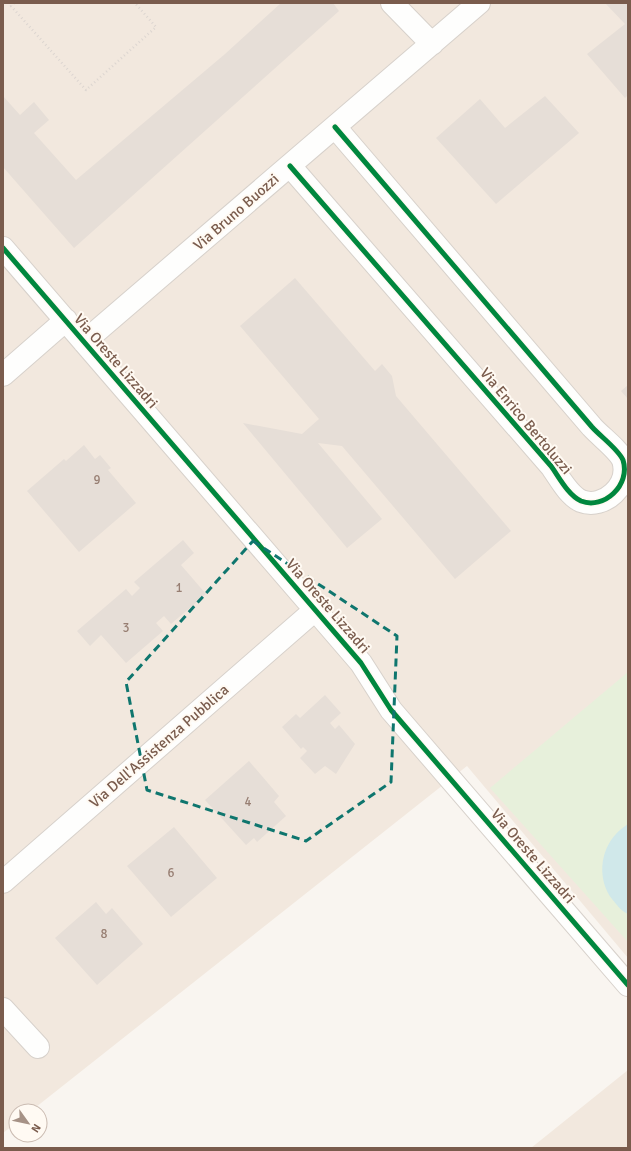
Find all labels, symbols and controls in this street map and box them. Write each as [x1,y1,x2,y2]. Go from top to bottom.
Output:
street label: Via Bruno Buozzi [189,170,283,254]
street label: Via Oreste Lizzadri [70,310,162,412]
street label: Via Enrico Bertoluzzi [476,364,576,478]
house number: 9 [93,472,101,488]
street label: Via Oreste Lizzadri [282,555,374,657]
house number: 1 [175,580,183,596]
house number: 3 [122,620,130,636]
street label: Via Dell'Assistenza Pubblica [86,681,232,811]
house number: 4 [244,794,252,810]
street label: Via Oreste Lizzadri [487,805,579,907]
house number: 6 [167,865,175,881]
house number: 8 [100,926,108,942]
north arrow [8,1103,48,1143]
text: N [28,1121,44,1135]

